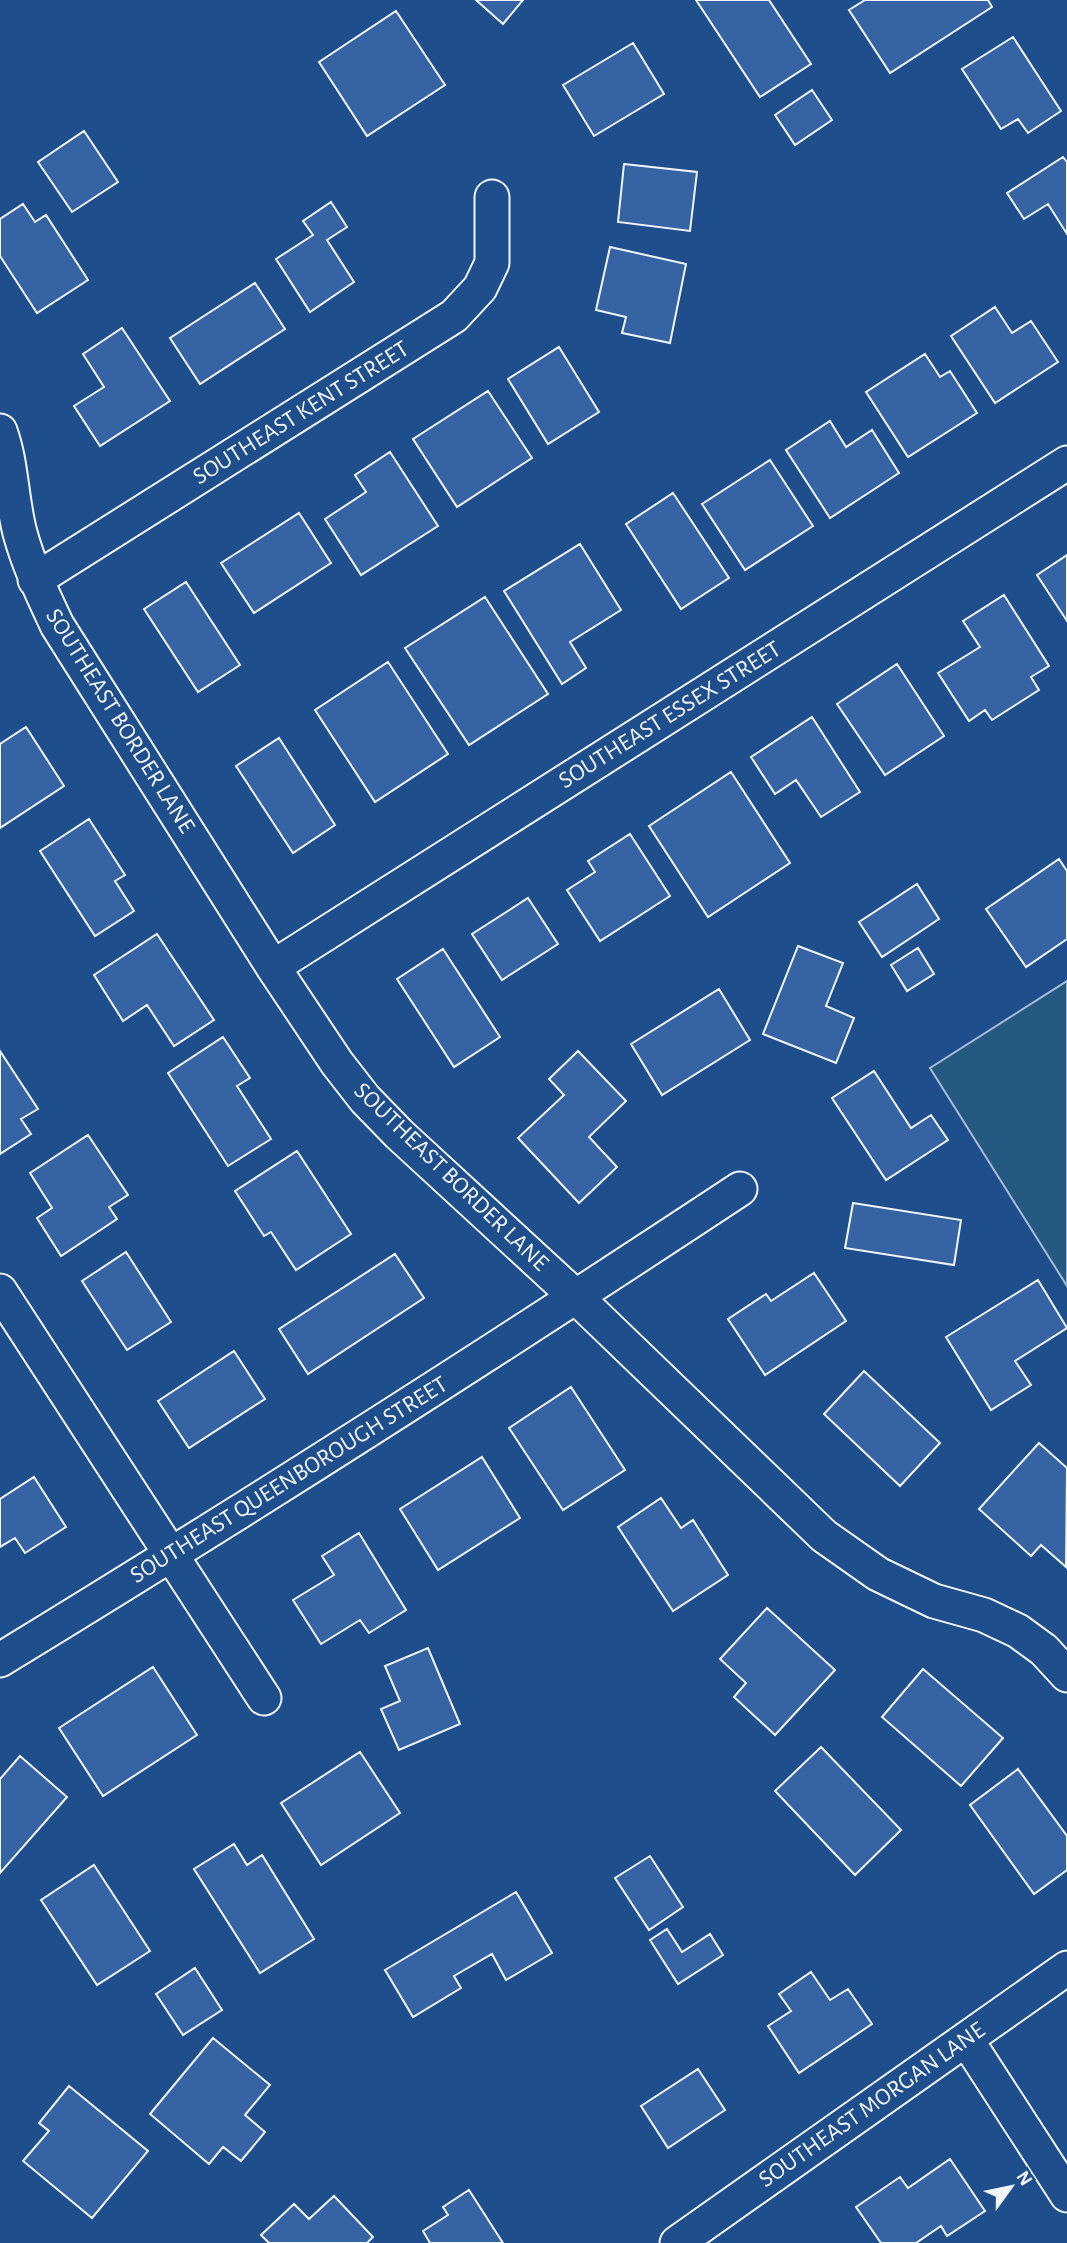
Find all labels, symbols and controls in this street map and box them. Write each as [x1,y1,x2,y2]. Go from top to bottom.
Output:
street label: SOUTHEAST KENT STREET [189,337,413,489]
street label: SOUTHEAST BORDER LANE [41,605,199,838]
street label: SOUTHEAST ESSEX STREET [555,637,785,793]
street label: SOUTHEAST BORDER LANE [349,1078,553,1276]
street label: SOUTHEAST QUEENBOROUGH STREET [126,1372,452,1588]
street label: SOUTHEAST MORGAN LANE [755,2018,990,2192]
north arrow [976,2152,1046,2222]
text: N [1012,2168,1036,2189]

